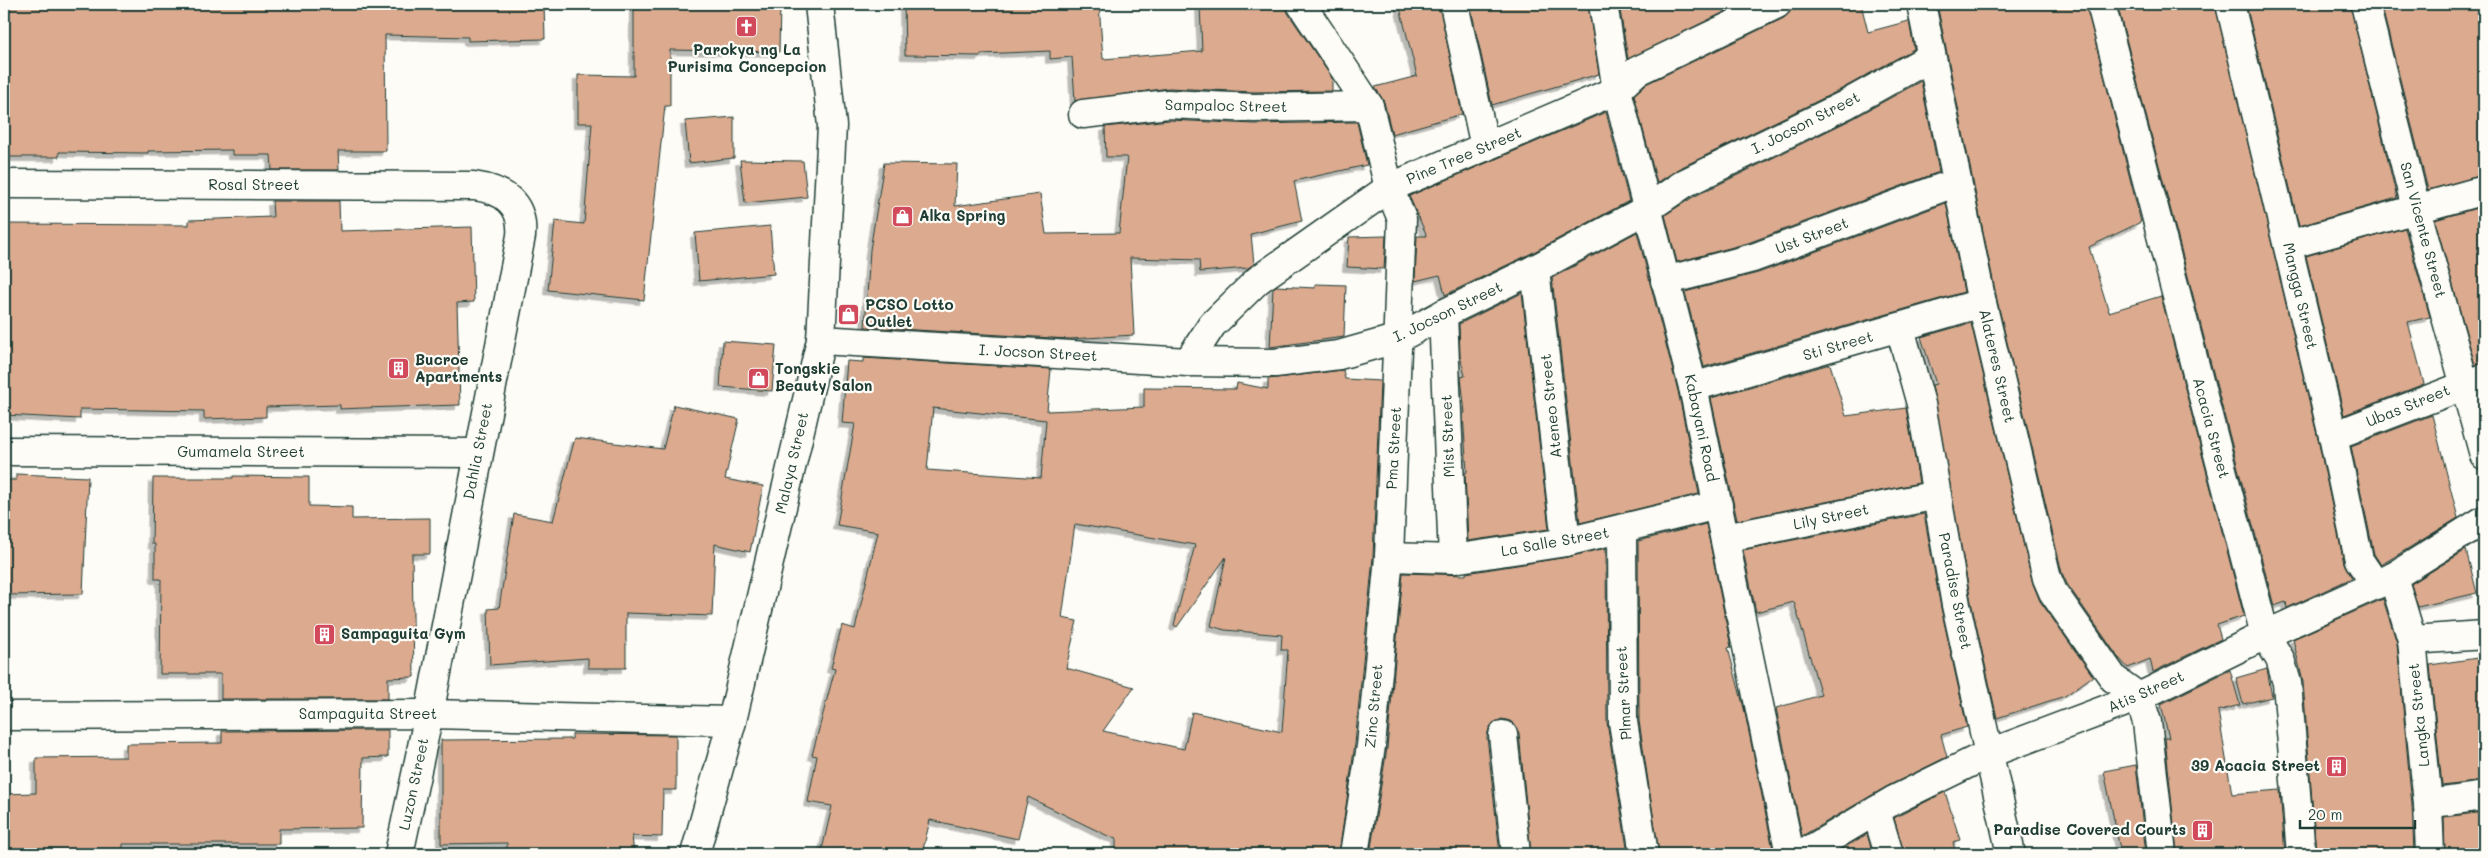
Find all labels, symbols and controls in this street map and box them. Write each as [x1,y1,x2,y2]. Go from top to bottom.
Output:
church icon: Parokya ng La Purisima Concepcion [735,15,759,39]
place label: Parokya ng La Purisima Concepcion [668,39,826,76]
street label: I. Jocson Street [1748,86,1863,158]
street label: Sampaloc Street [1165,94,1287,116]
street label: Pine Tree Street [1403,122,1524,188]
street label: San Vicente Street [2396,160,2452,300]
street label: Rosal Street [208,174,300,194]
shop icon: Alka Spring [891,204,915,228]
place label: Alka Spring [919,205,1006,225]
street label: Ust Street [1772,212,1851,258]
street label: Mangga Street [2279,240,2323,351]
street label: I. Jocson Street [1390,276,1505,346]
place label: PCSO Lotto Outlet [865,294,954,331]
shop icon: PCSO Lotto Outlet [837,302,861,326]
street label: Alateres Street [1975,307,2021,425]
street label: Sti Street [1800,325,1875,365]
street label: I. Jocson Street [978,339,1098,365]
place label: Bucroe Apartments [415,349,502,386]
street label: Ateneo Street [1535,353,1565,460]
building icon: Bucroe Apartments [387,357,411,381]
place label: Tongskie Beauty Salon [775,358,872,395]
shop icon: Tongskie Beauty Salon [747,366,771,390]
street label: Kabayani Road [1681,372,1723,483]
street label: Acacia Street [2189,375,2235,480]
street label: Ubas Street [2363,379,2453,431]
street label: Mist Street [1436,394,1458,478]
street label: Dahlia Street [458,401,496,501]
street label: Pma Street [1381,406,1405,490]
street label: Malaya Street [770,410,812,516]
street label: Gumamela Street [177,441,305,461]
street label: Lily Street [1791,498,1870,534]
street label: La Salle Street [1499,522,1610,560]
street label: Paradise Street [1935,531,1977,651]
building icon: Sampaguita Gym [313,622,337,646]
place label: Sampaguita Gym [341,623,466,643]
street label: Plmar Street [1611,645,1635,741]
street label: Langka Street [2403,662,2433,768]
street label: Zinc Street [1359,663,1387,749]
street label: Atis Street [2104,665,2187,717]
street label: Sampaguita Street [299,703,437,723]
street label: Luzon Street [393,736,433,832]
building icon: 39 Acacia Street [2324,754,2348,778]
place label: 39 Acacia Street [2191,755,2320,775]
scale bar [2300,798,2416,830]
text: 20 m [2308,804,2342,824]
building icon: Paradise Covered Courts [2190,818,2214,842]
place label: Paradise Covered Courts [1993,819,2186,839]

